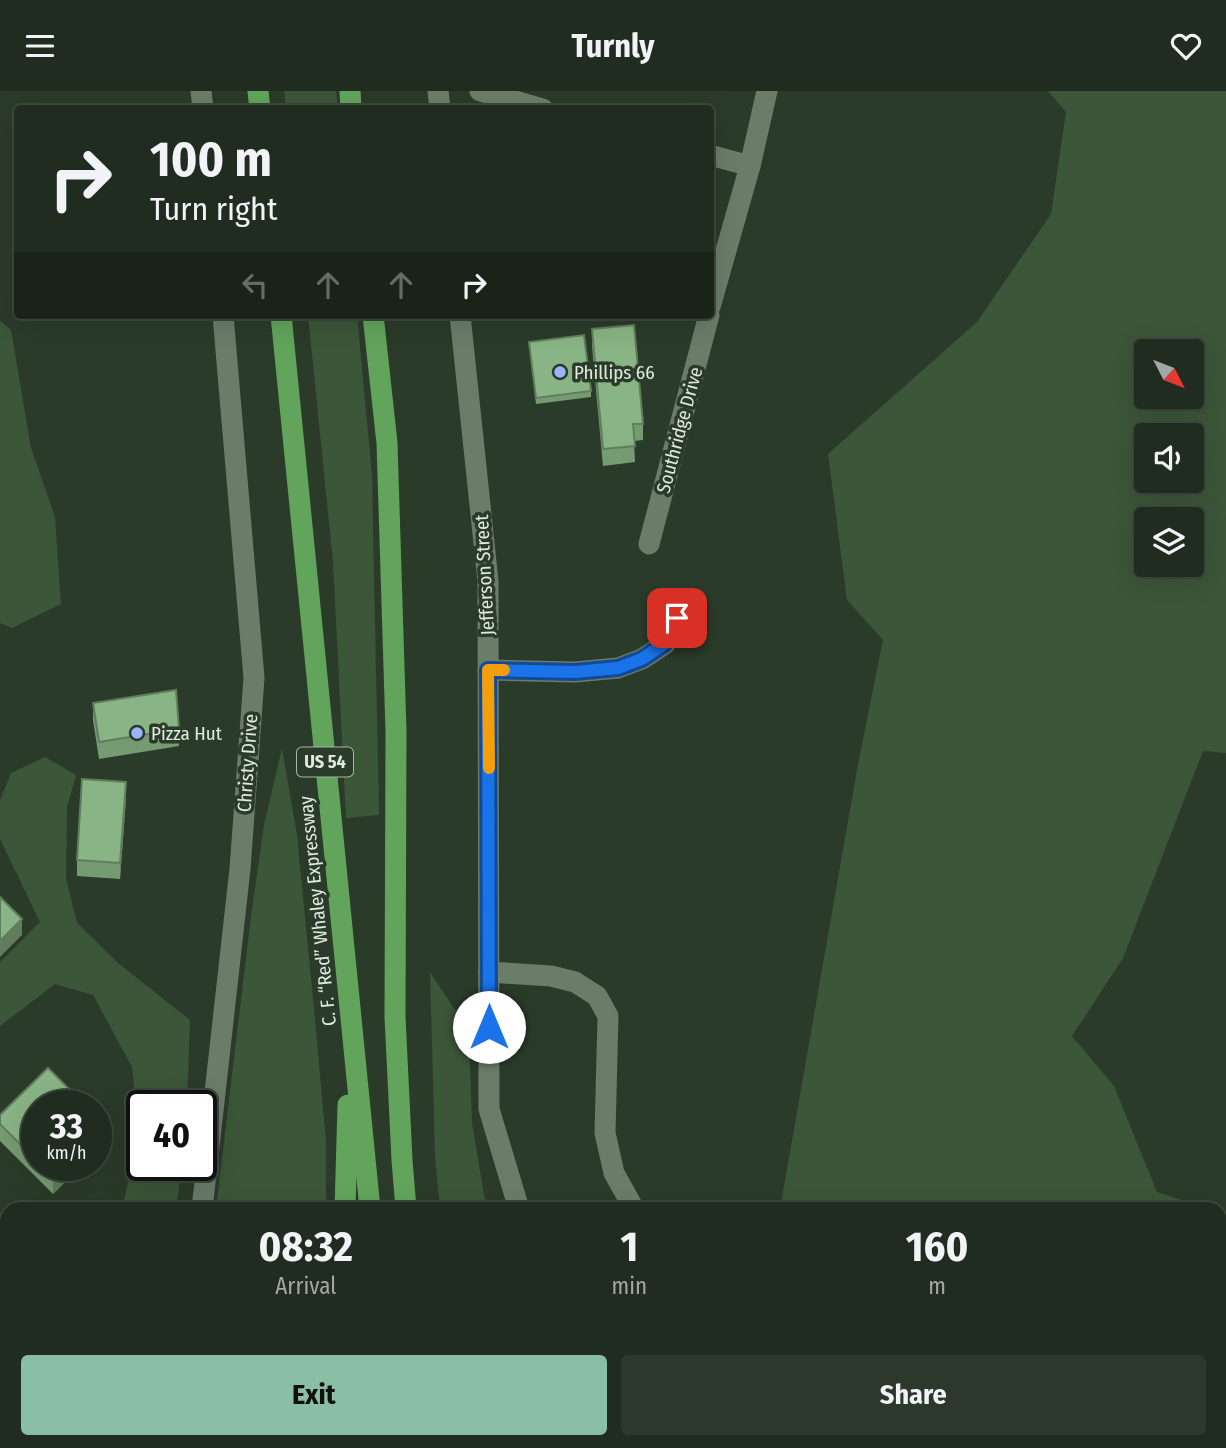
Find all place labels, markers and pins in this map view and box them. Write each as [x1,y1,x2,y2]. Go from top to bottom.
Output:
place label: Phillips 66 [574,361,655,384]
marker: Phillips 66 [552,364,568,380]
pin [647,588,707,648]
place label: Pizza Hut [151,722,223,745]
marker: Pizza Hut [129,725,145,741]

